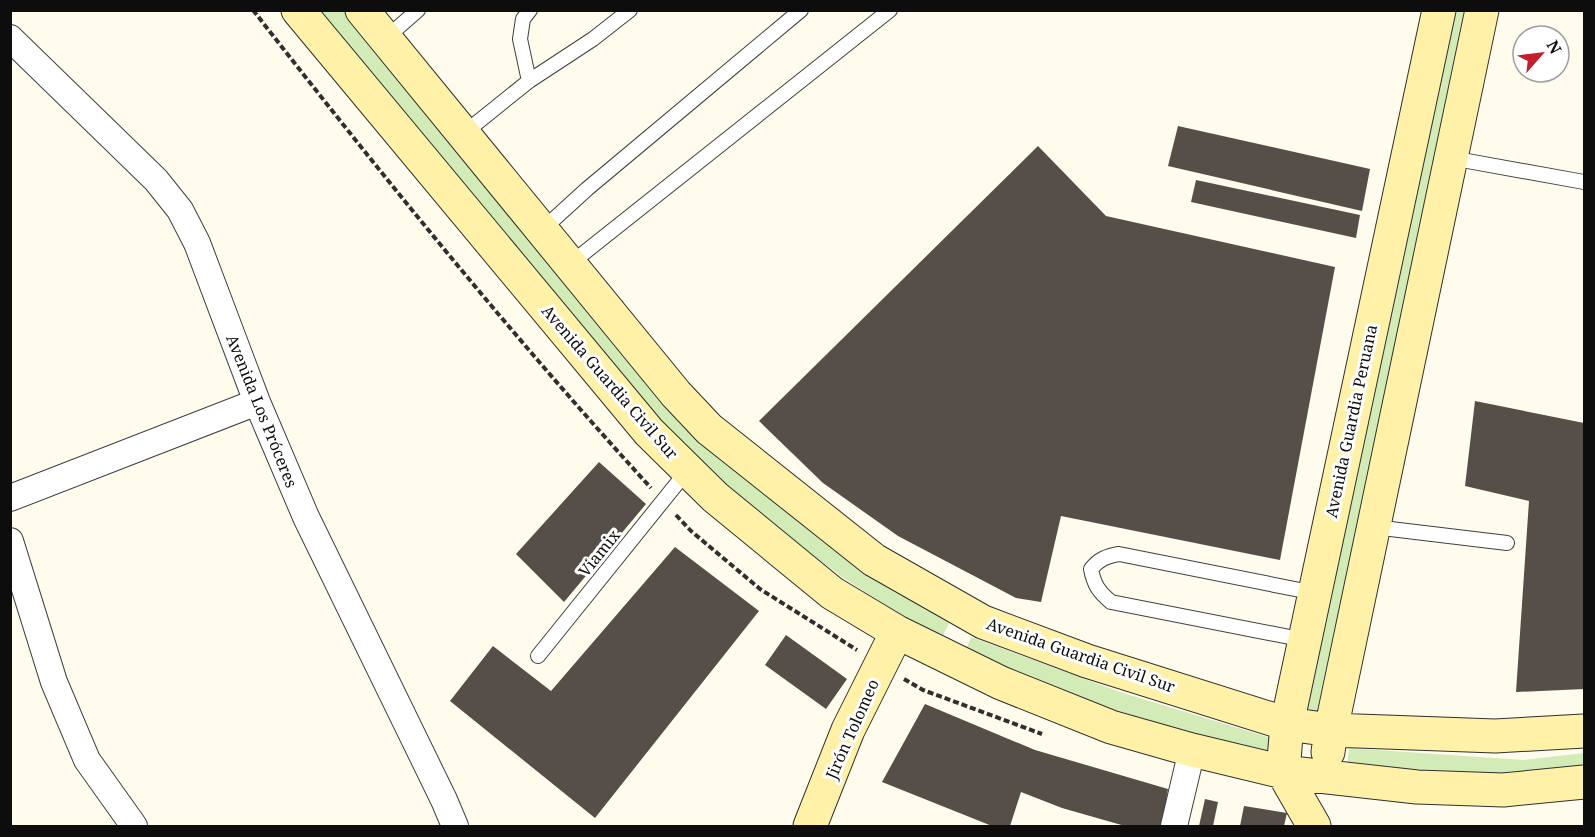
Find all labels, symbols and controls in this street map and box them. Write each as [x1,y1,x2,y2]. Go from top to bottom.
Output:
north arrow [1511,24,1571,84]
text: N [1542,36,1567,58]
street label: Avenida Guardia Civil Sur [537,300,683,464]
street label: Avenida Guardia Peruana [1320,322,1382,520]
street label: Avenida Los Próceres [221,331,303,491]
street label: Viamix [573,524,625,581]
street label: Avenida Guardia Civil Sur [984,612,1178,698]
street label: Jirón Tolomeo [820,675,884,783]

